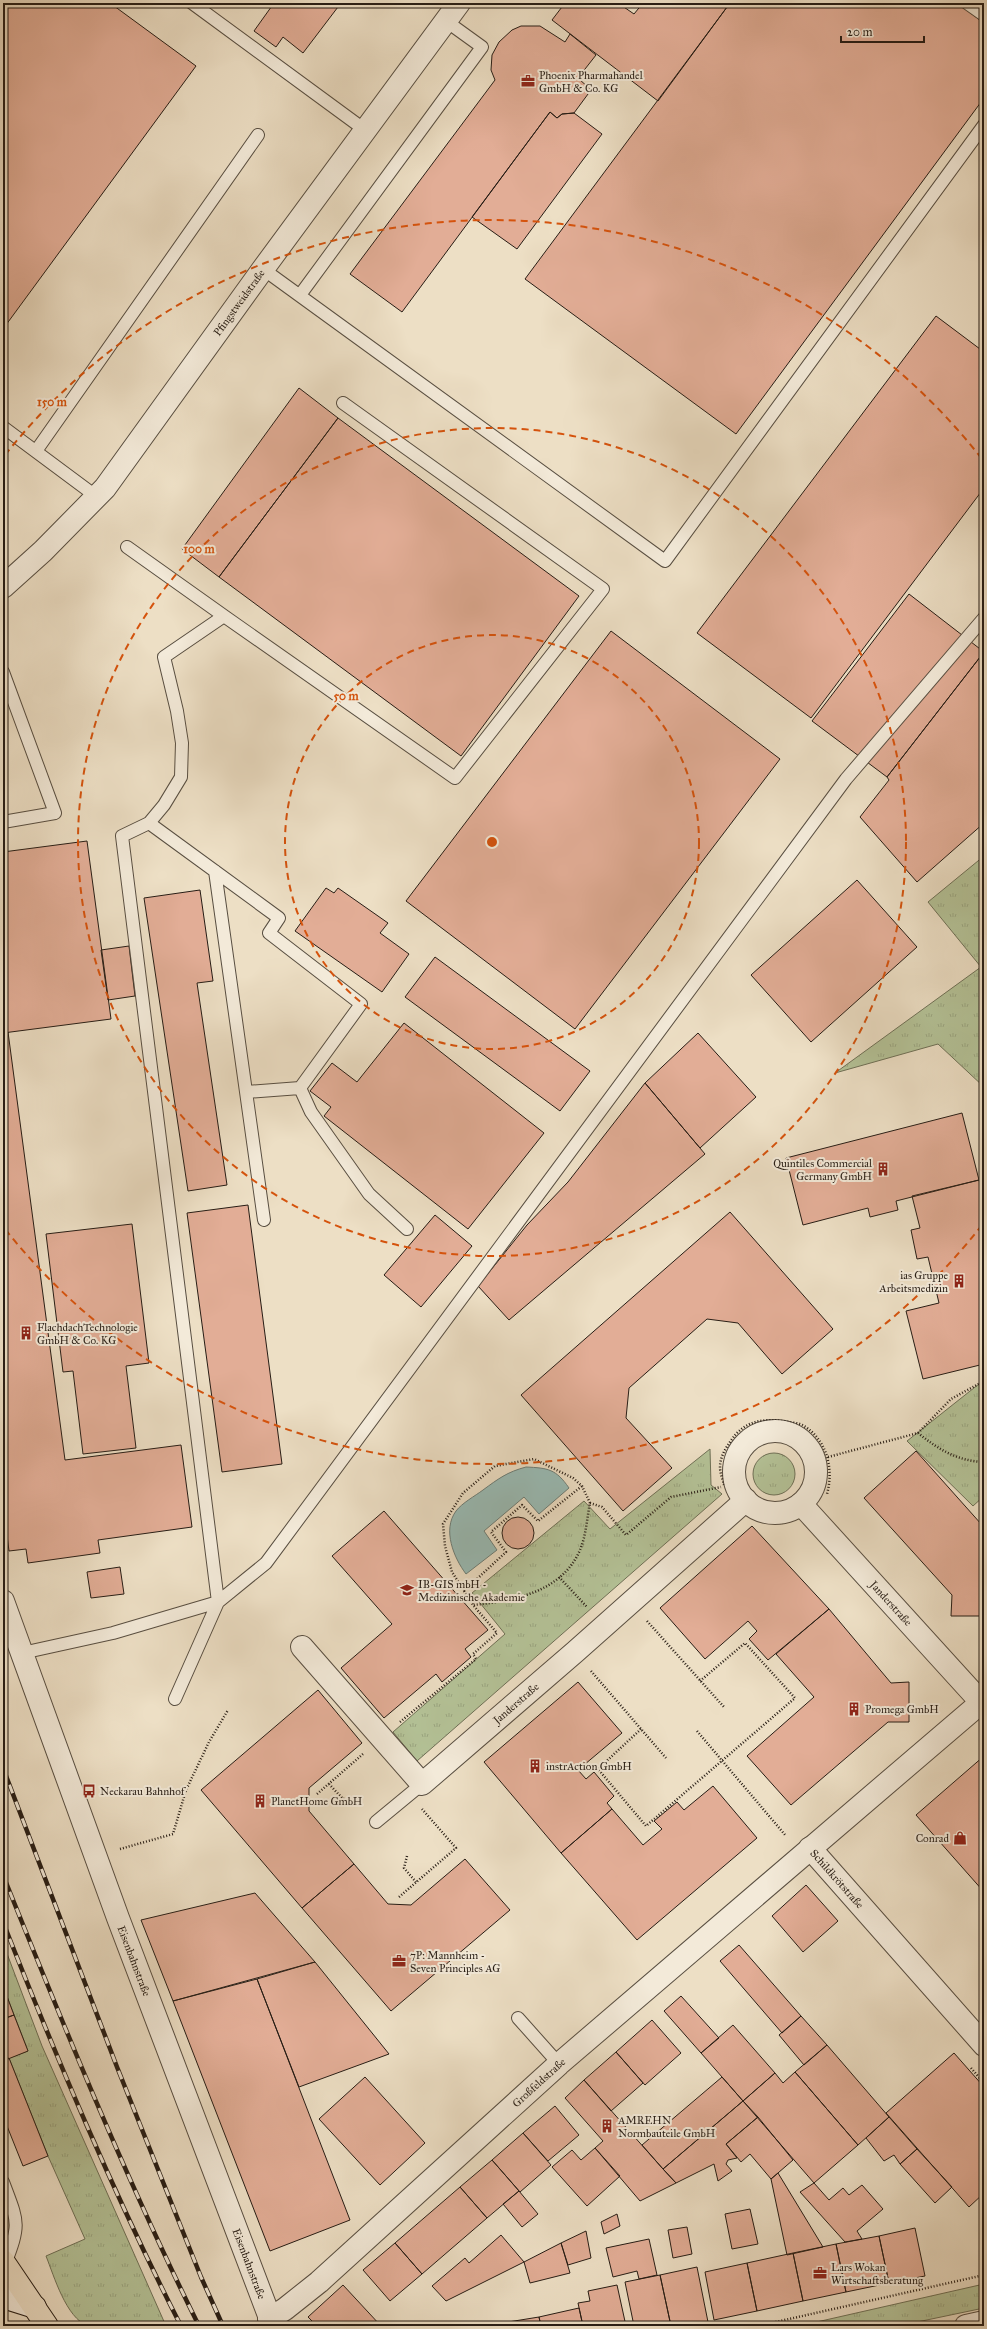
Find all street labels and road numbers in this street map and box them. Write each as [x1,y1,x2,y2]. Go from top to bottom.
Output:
street label: Pfingstweidstraße [211,266,267,338]
street label: Janderstraße [866,1577,915,1629]
street label: Janderstraße [490,1680,542,1728]
street label: Schildkrötstraße [808,1847,867,1911]
street label: Eisenbahnstraße [115,1924,154,1998]
street label: Großfeldstraße [509,2055,568,2110]
street label: Eisenbahnstraße [230,2227,269,2301]

